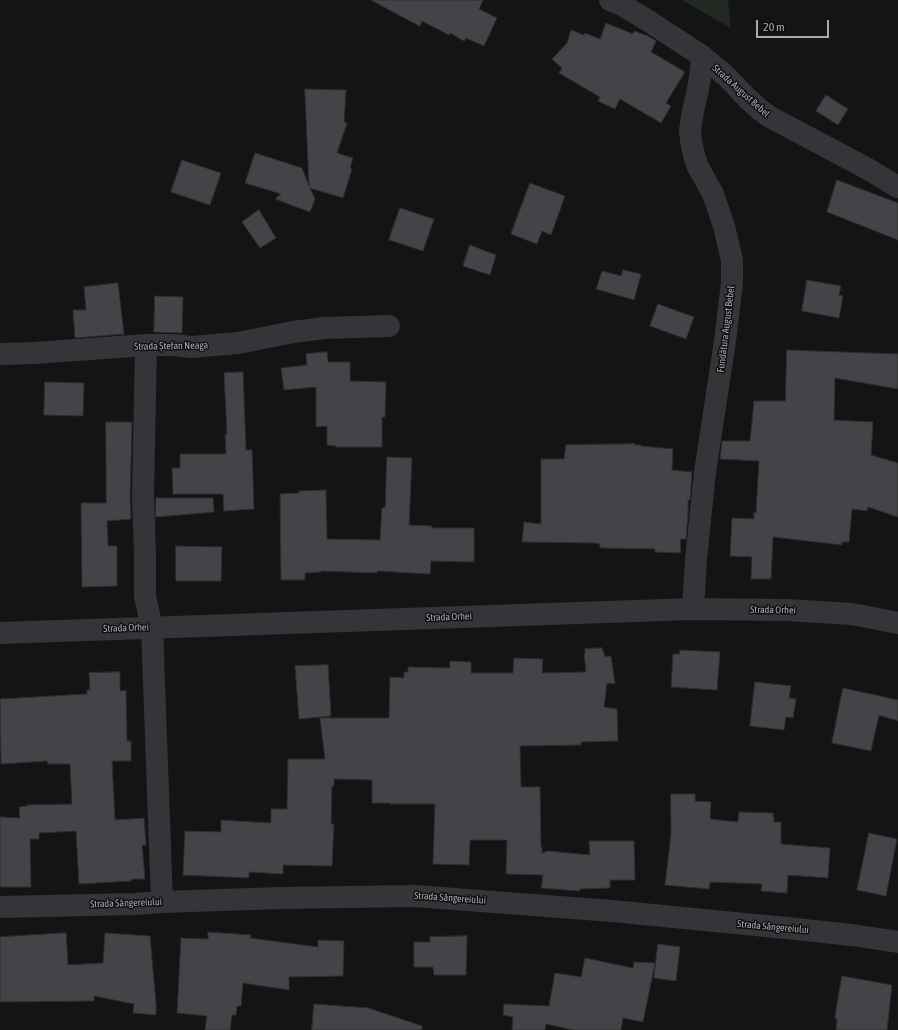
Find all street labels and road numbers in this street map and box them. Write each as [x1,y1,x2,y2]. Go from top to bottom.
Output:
street label: Strada August Bebel [710,62,772,120]
street label: Fundătura August Bebel [715,285,737,373]
street label: Strada Ștefan Neaga [134,339,208,353]
street label: Strada Orhei [750,604,796,616]
street label: Strada Orhei [426,610,472,624]
street label: Strada Orhei [103,621,149,635]
street label: Strada Sângereiului [414,890,486,906]
street label: Strada Sângereiului [90,896,162,910]
street label: Strada Sângereiului [737,918,809,936]

